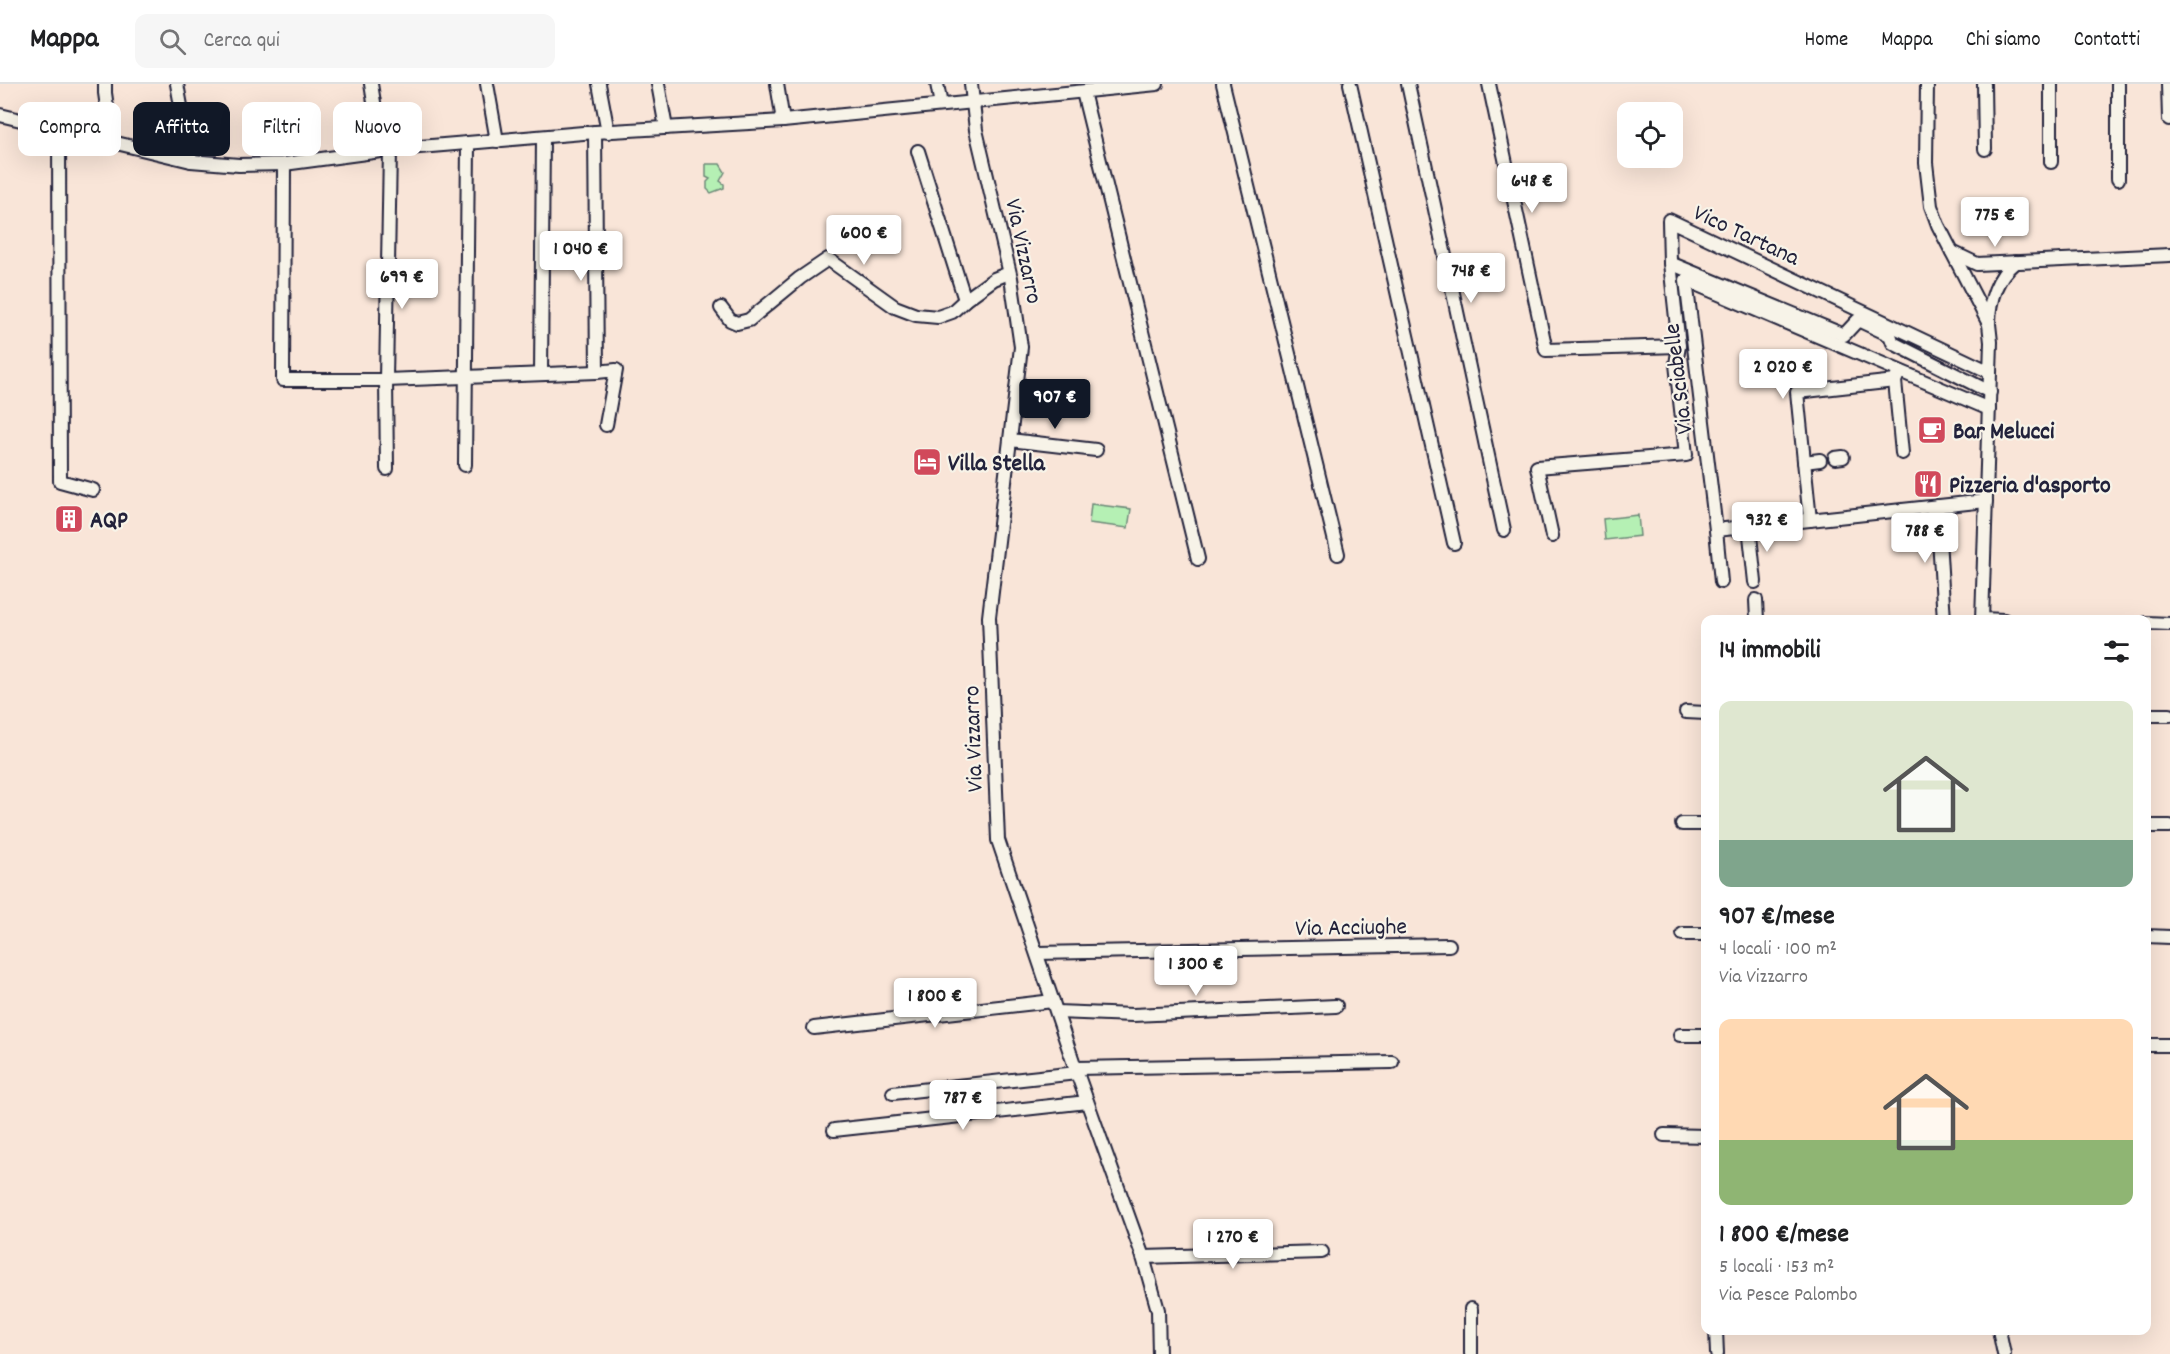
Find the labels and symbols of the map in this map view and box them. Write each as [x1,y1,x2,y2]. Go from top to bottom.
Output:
pin: 648 € [1490,163,1574,214]
street label: Via Vizzarro [994,196,1050,307]
street label: Vico Tartana [1687,197,1805,277]
pin: 775 € [1953,197,2037,248]
pin: 600 € [822,215,906,266]
pin: 1 040 € [526,231,636,282]
pin: 748 € [1429,253,1513,304]
pin: 699 € [360,259,444,310]
street label: Via Sciabelle [1656,321,1704,436]
pin: 2 020 € [1728,349,1838,400]
pin: 907 € [1013,379,1097,430]
cafe icon: Bar Melucci [1916,414,1948,446]
place label: Bar Melucci [1953,416,2055,450]
hotel icon: Villa Stella [911,446,943,478]
place label: Villa Stella [948,448,1046,482]
restaurant icon: Pizzeria d'asporto [1912,468,1944,500]
place label: Pizzeria d'asporto [1949,470,2111,504]
pin: 932 € [1725,502,1809,553]
building icon: AQP [53,503,85,535]
place label: AQP [90,505,128,539]
pin: 788 € [1883,513,1967,564]
street label: Via Vizzarro [956,685,994,793]
street label: Via Acciughe [1295,911,1407,947]
pin: 1 300 € [1141,946,1251,997]
pin: 1 800 € [880,978,990,1029]
pin: 787 € [921,1080,1005,1131]
pin: 1 270 € [1178,1219,1288,1270]

